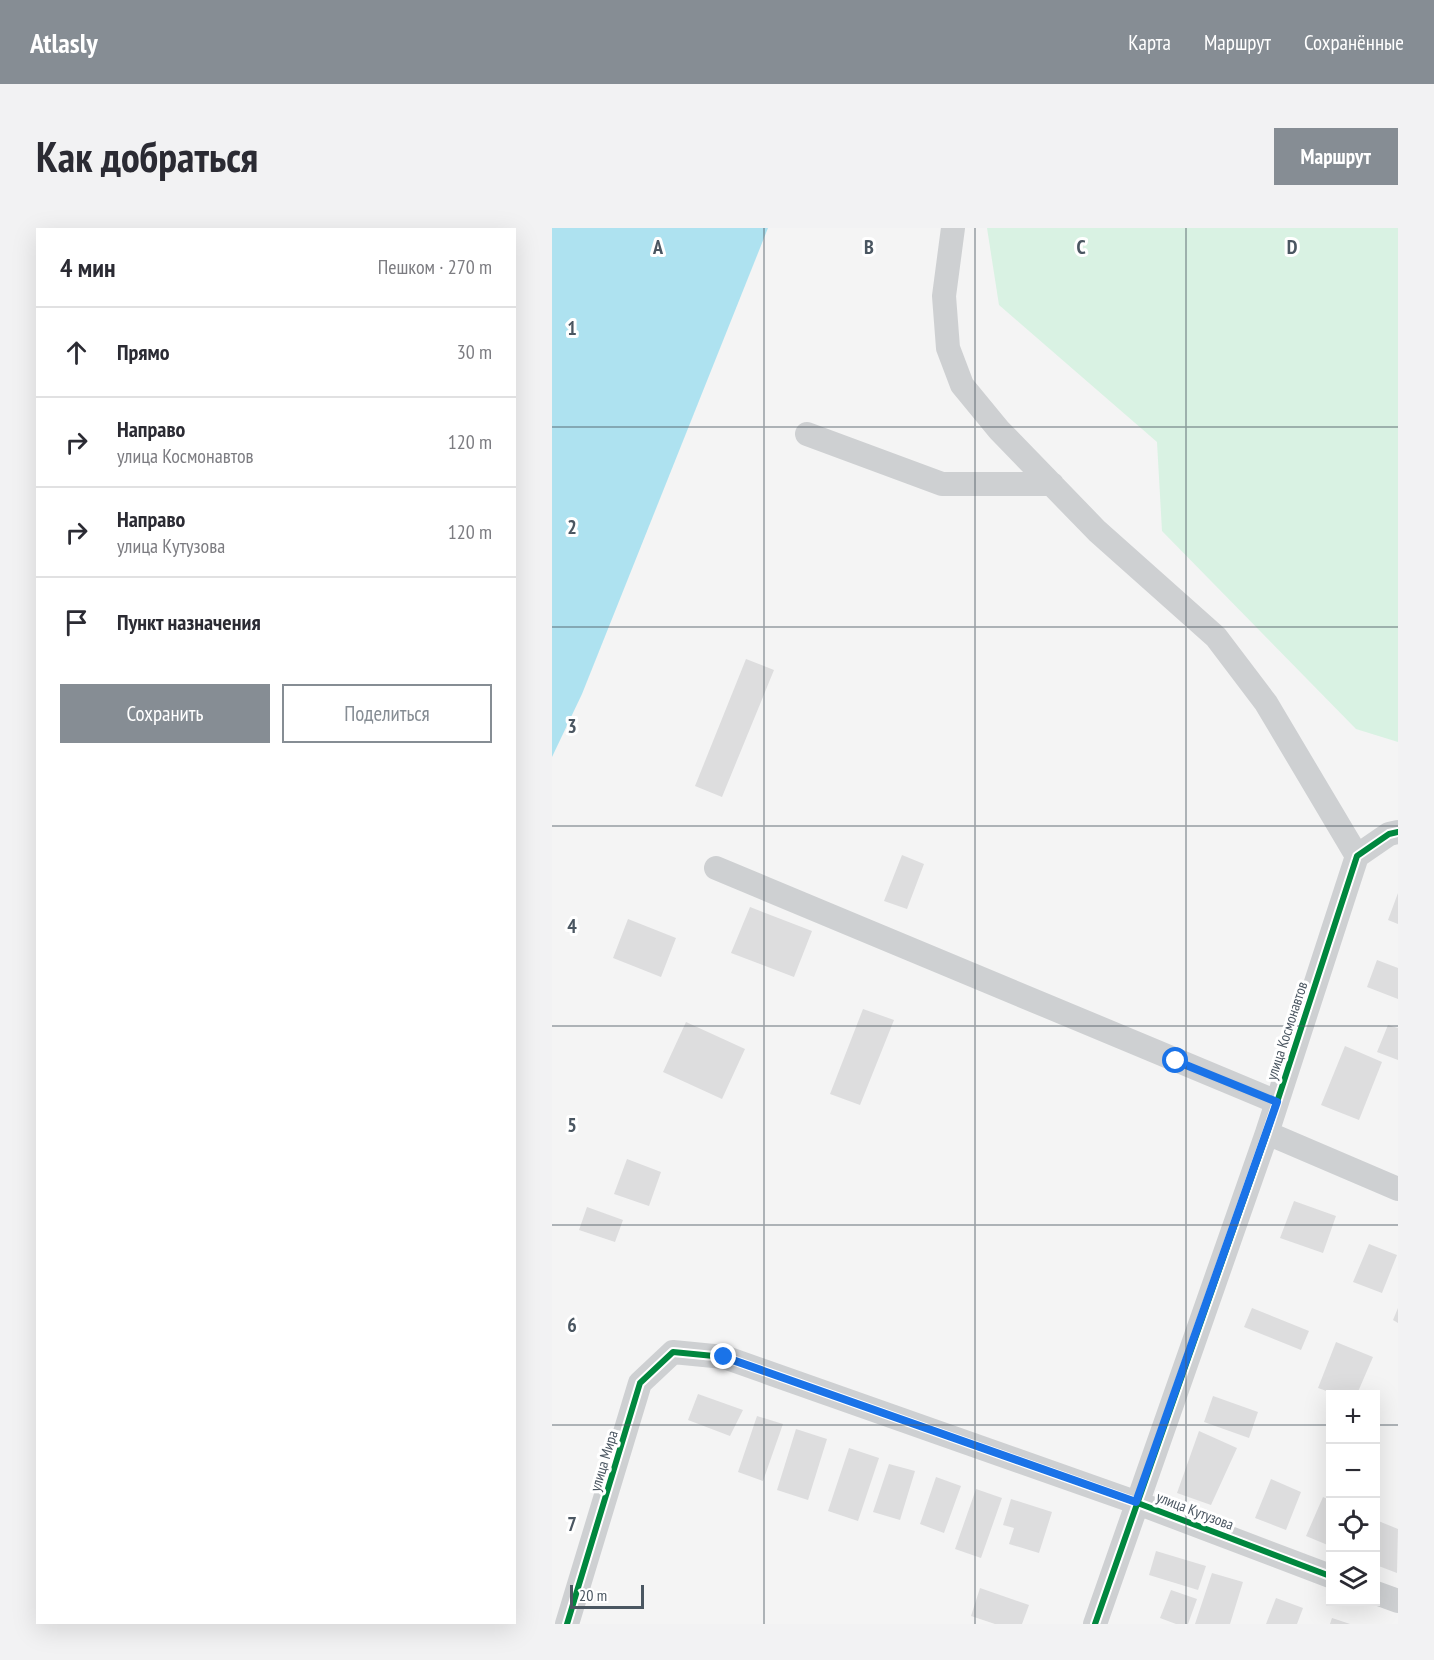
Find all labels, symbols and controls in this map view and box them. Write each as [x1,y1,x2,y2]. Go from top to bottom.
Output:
text: Atlasly [30,24,98,61]
text: Карта [1128,29,1171,56]
text: Маршрут [1204,29,1271,56]
text: Сохранённые [1304,29,1404,56]
button: Маршрут [1274,128,1398,185]
text: Как добраться [36,129,258,184]
text: A [652,234,664,260]
text: B [864,234,874,260]
text: C [1076,234,1086,260]
text: D [1287,234,1298,260]
text: 4 мин [60,251,115,284]
text: Пешком · 270 m [378,254,492,280]
text: 1 [567,315,577,341]
icon: ahead [60,336,93,369]
text: Прямо [117,338,170,366]
text: 30 m [457,339,492,365]
text: Направо [117,415,185,443]
icon: right [60,426,93,459]
text: 120 m [448,429,492,455]
text: улица Космонавтов [117,443,254,469]
text: Направо [117,505,185,533]
text: 2 [567,514,577,540]
icon: right [60,516,93,549]
text: 120 m [448,519,492,545]
text: улица Кутузова [117,533,225,559]
icon: arrive [60,606,93,639]
text: Пункт назначения [117,608,261,636]
button: Сохранить [60,684,270,743]
button: Поделиться [282,684,492,743]
text: 3 [567,713,577,739]
text: 4 [567,913,577,939]
street label: улица Космонавтов [1262,979,1311,1083]
route start [1162,1047,1188,1073]
text: 5 [567,1112,577,1138]
text: 6 [567,1312,577,1338]
route end [710,1343,736,1369]
map controls [1326,1390,1380,1606]
button: + [1326,1390,1380,1444]
street label: улица Мира [585,1428,622,1494]
button: − [1326,1444,1380,1498]
street label: улица Кутузова [1154,1487,1236,1534]
button: locate [1326,1498,1380,1552]
text: 7 [567,1511,577,1537]
button: layers [1326,1552,1380,1606]
scale bar [570,1582,644,1610]
text: 20 m [579,1585,607,1605]

